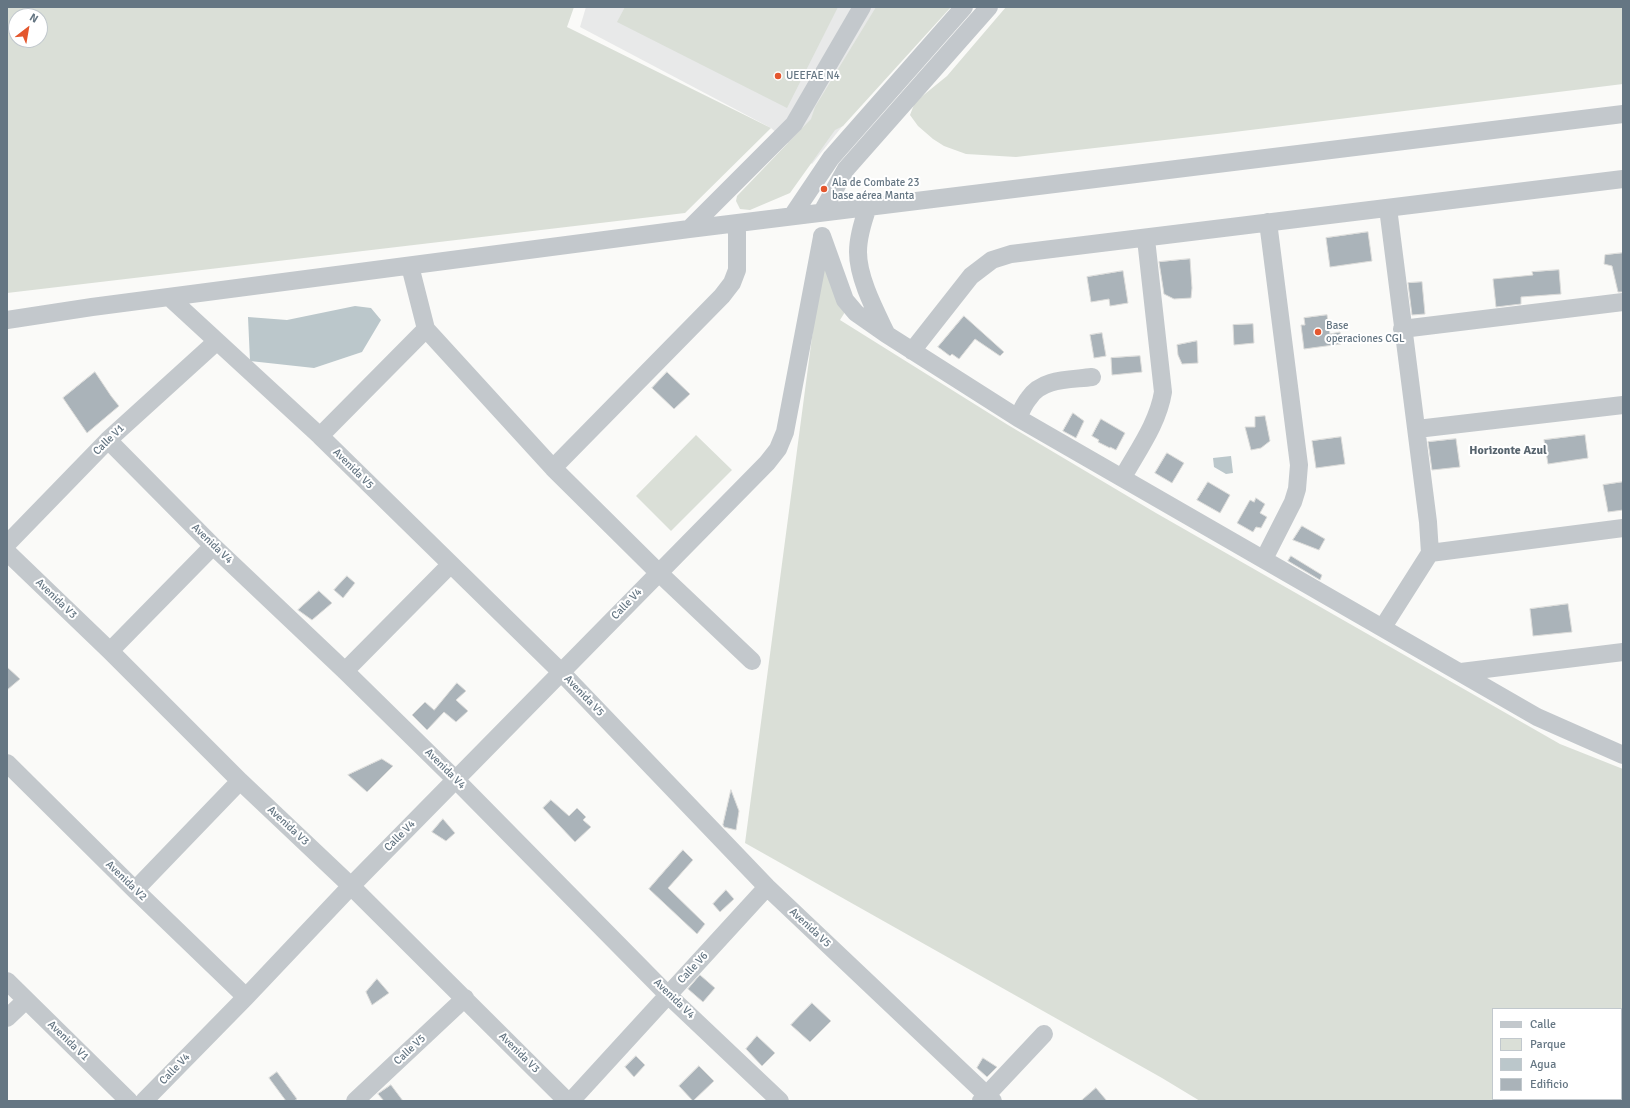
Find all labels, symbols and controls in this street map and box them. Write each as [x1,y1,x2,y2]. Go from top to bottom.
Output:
north arrow [8,8,48,48]
text: N [27,11,41,26]
place label: UEEFAE N4 [786,69,840,83]
marker: UEEFAE N4 [773,71,783,81]
place label: Ala de Combate 23 base aérea Manta [832,176,919,202]
marker: Ala de Combate 23 base aérea Manta [819,184,829,194]
place label: Base operaciones CGL [1326,319,1405,345]
marker: Base operaciones CGL [1313,327,1323,337]
street label: Calle V1 [91,422,127,458]
district label: Horizonte Azul [1469,444,1547,458]
street label: Avenida V5 [330,446,376,492]
street label: Avenida V4 [189,521,235,567]
street label: Avenida V3 [33,576,79,622]
street label: Calle V4 [609,586,645,622]
street label: Avenida V5 [561,673,607,719]
street label: Avenida V4 [422,746,468,792]
street label: Avenida V3 [264,803,312,849]
street label: Calle V4 [382,818,418,854]
street label: Avenida V2 [103,858,149,904]
street label: Avenida V5 [786,905,834,951]
street label: Calle V6 [675,949,711,987]
street label: Avenida V4 [651,976,697,1022]
legend [1492,1008,1622,1100]
text: Calle [1530,1017,1556,1032]
street label: Avenida V1 [45,1018,91,1064]
street label: Avenida V3 [496,1030,542,1076]
street label: Calle V5 [391,1032,429,1068]
text: Parque [1530,1037,1566,1052]
street label: Calle V4 [157,1051,193,1087]
text: Agua [1530,1057,1556,1072]
text: Edificio [1530,1077,1568,1092]

